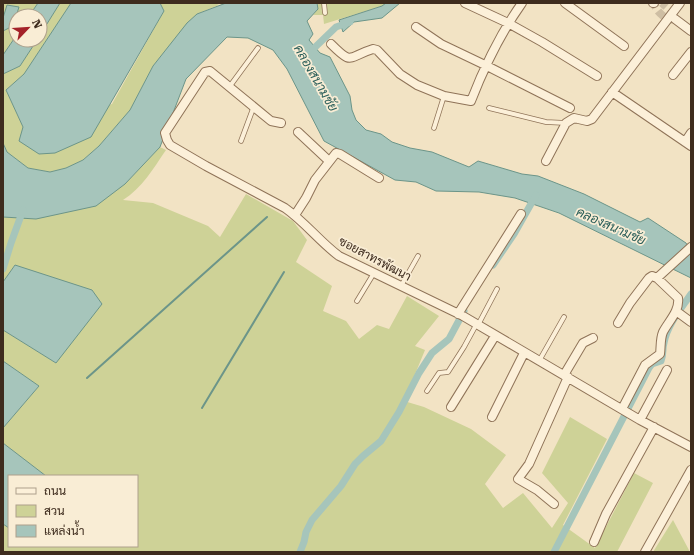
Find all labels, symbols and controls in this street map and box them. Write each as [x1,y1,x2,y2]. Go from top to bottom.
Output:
north arrow [8,8,48,48]
text: N [29,17,45,31]
water label: คลองสนามชัย [291,42,341,114]
water label: คลองสนามชัย [574,204,649,248]
street label: ซอยสาทรพัฒนา [336,234,414,284]
legend [8,475,138,547]
text: ถนน [44,484,67,498]
text: สวน [44,504,65,518]
text: แหล่งน้ำ [44,520,84,538]

